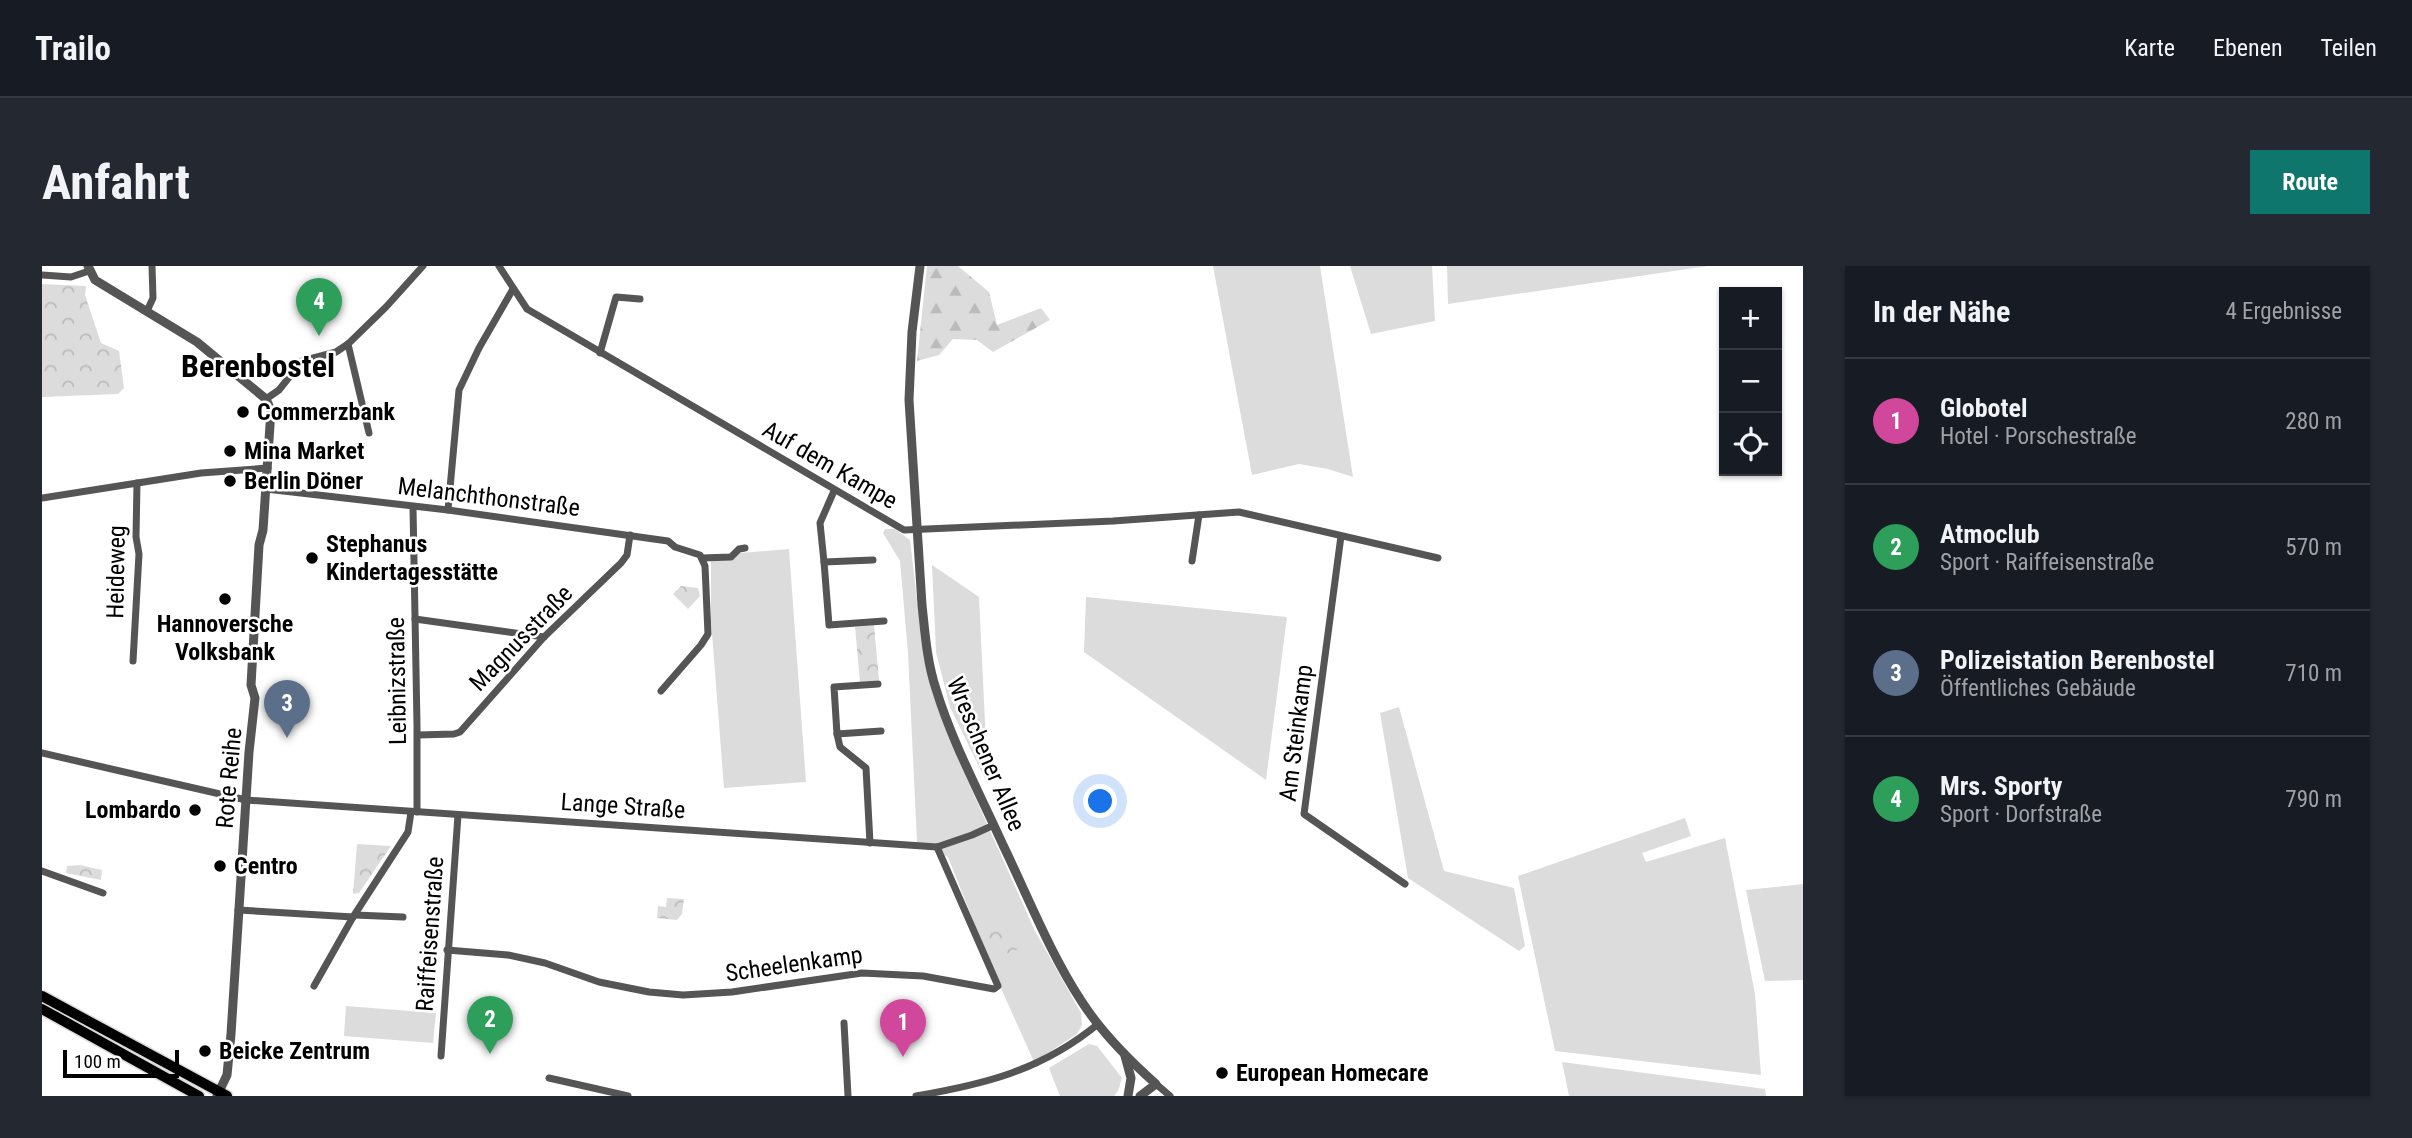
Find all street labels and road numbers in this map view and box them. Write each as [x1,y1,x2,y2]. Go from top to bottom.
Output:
street label: Auf dem Kampe [758,415,902,515]
street label: Melanchthonstraße [396,472,582,522]
street label: Heideweg [101,525,131,619]
street label: Magnusstraße [464,579,578,697]
street label: Leibnizstraße [382,617,412,745]
street label: Am Steinkamp [1274,663,1318,803]
street label: Wreschener Allee [941,673,1031,835]
street label: Rote Reihe [211,726,247,830]
street label: Lange Straße [560,788,686,824]
street label: Raiffeisenstraße [411,856,449,1012]
street label: Scheelenkamp [724,941,864,987]

